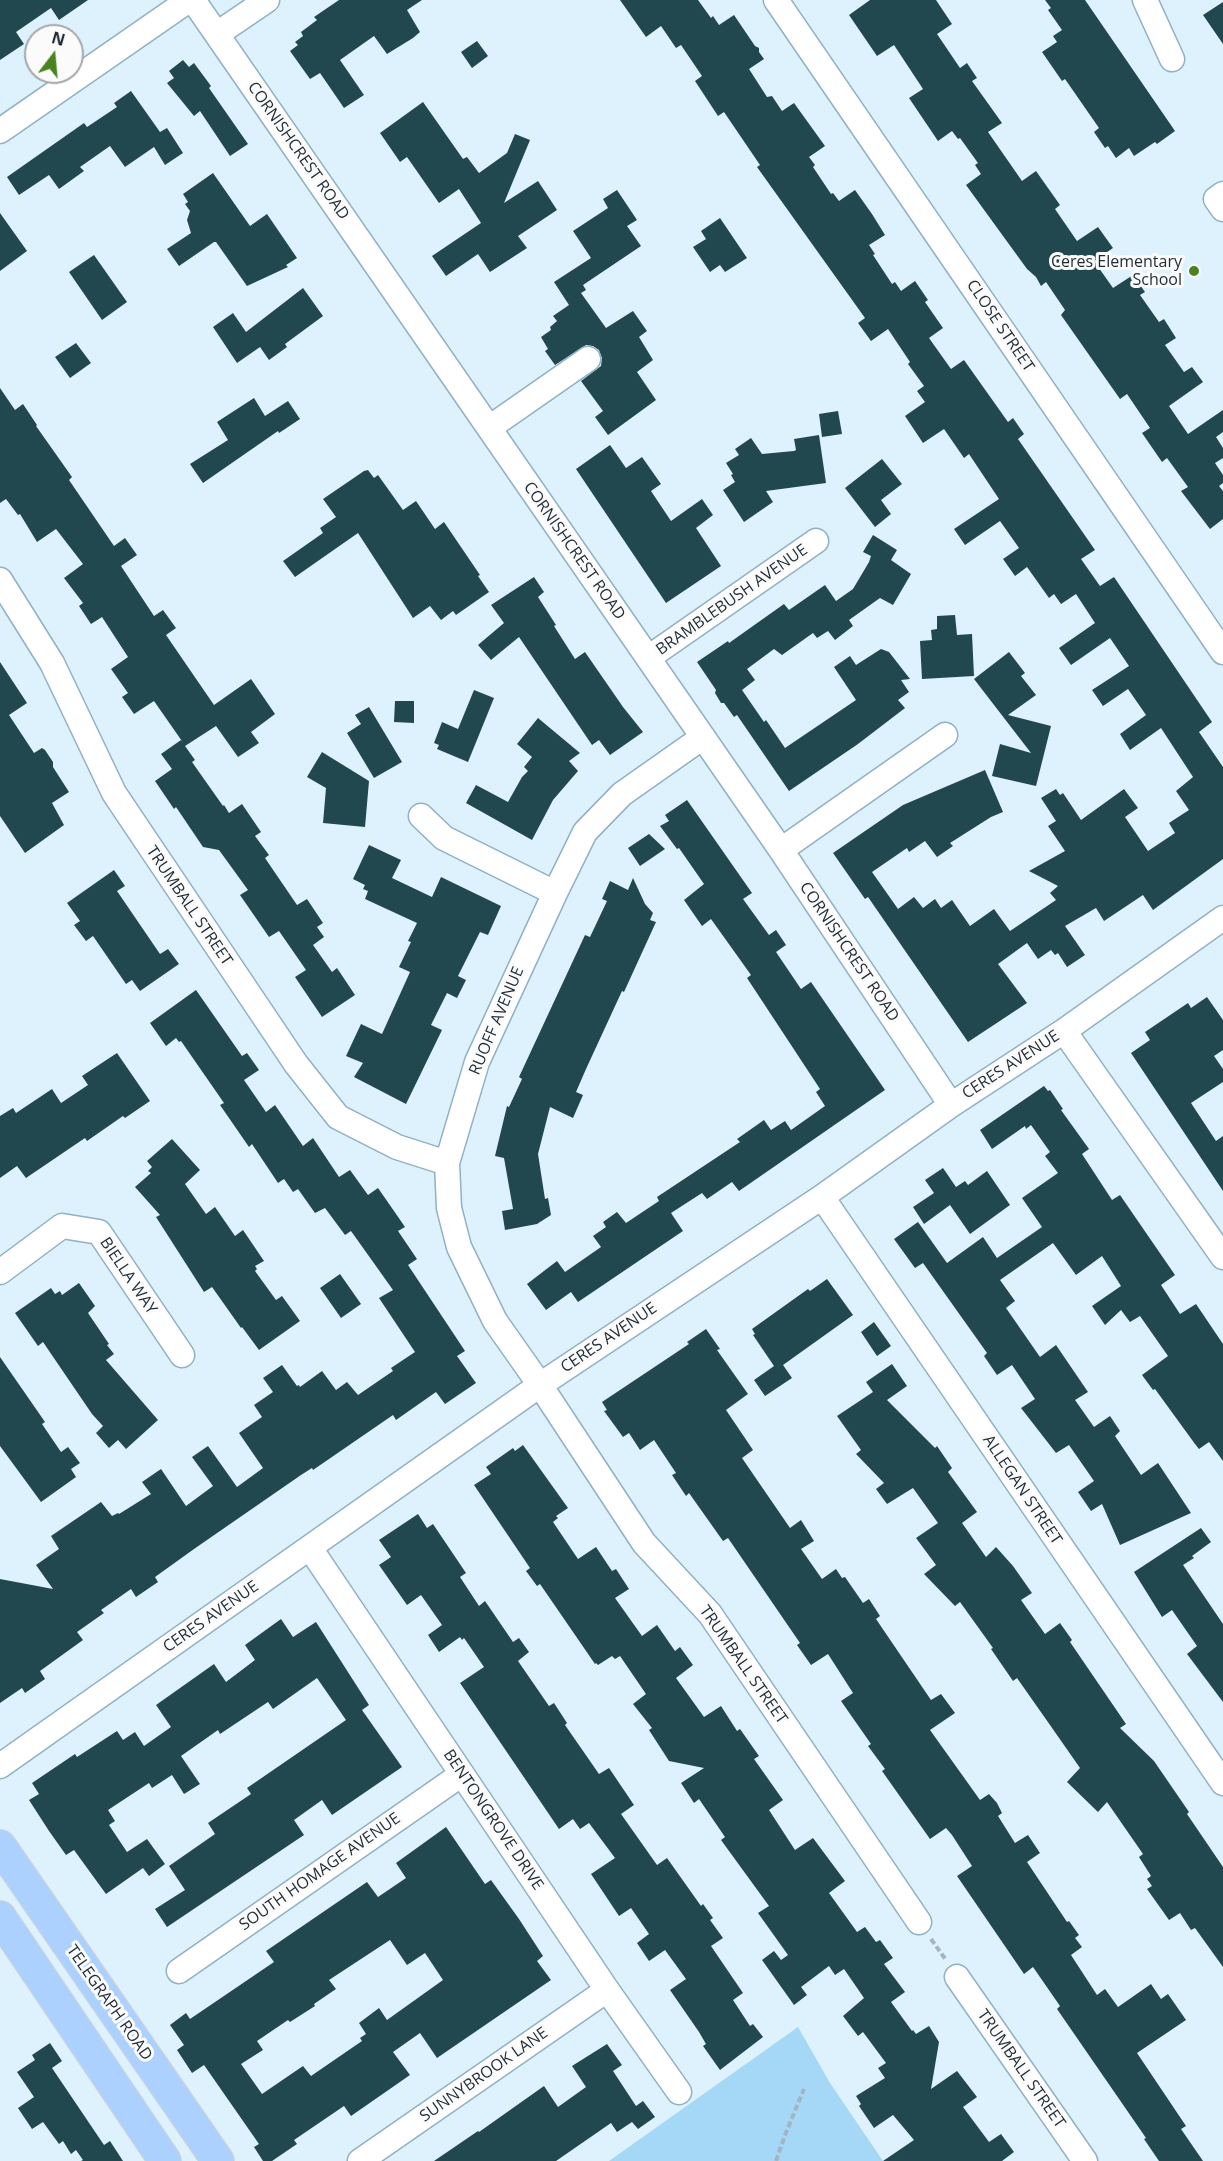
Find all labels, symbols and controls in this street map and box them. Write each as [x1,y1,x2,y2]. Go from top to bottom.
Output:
north arrow [24,24,84,84]
text: N [49,26,68,51]
street label: CORNISHCREST ROAD [243,78,353,224]
place label: Ceres Elementary School [1051,252,1182,290]
marker: Ceres Elementary School [1187,264,1201,278]
street label: CLOSE STREET [962,276,1038,376]
street label: CORNISHCREST ROAD [519,478,629,624]
street label: BRAMBLEBUSH AVENUE [653,540,811,660]
street label: TRUMBALL STREET [142,843,236,969]
street label: CORNISHCREST ROAD [795,879,903,1025]
street label: RUOFF AVENUE [466,964,528,1078]
street label: CERES AVENUE [959,1027,1063,1103]
street label: BIELLA WAY [95,1234,161,1318]
street label: CERES AVENUE [557,1299,661,1377]
street label: ALLEGAN STREET [978,1432,1066,1548]
street label: CERES AVENUE [160,1577,262,1657]
street label: TRUMBALL STREET [695,1602,791,1728]
street label: BENTONGROVE DRIVE [439,1746,547,1894]
street label: SOUTH HOMAGE AVENUE [236,1809,404,1935]
street label: TELEGRAPH ROAD [62,1942,156,2064]
street label: TRUMBALL STREET [973,2006,1069,2132]
street label: SUNNYBROOK LANE [416,2024,552,2126]

